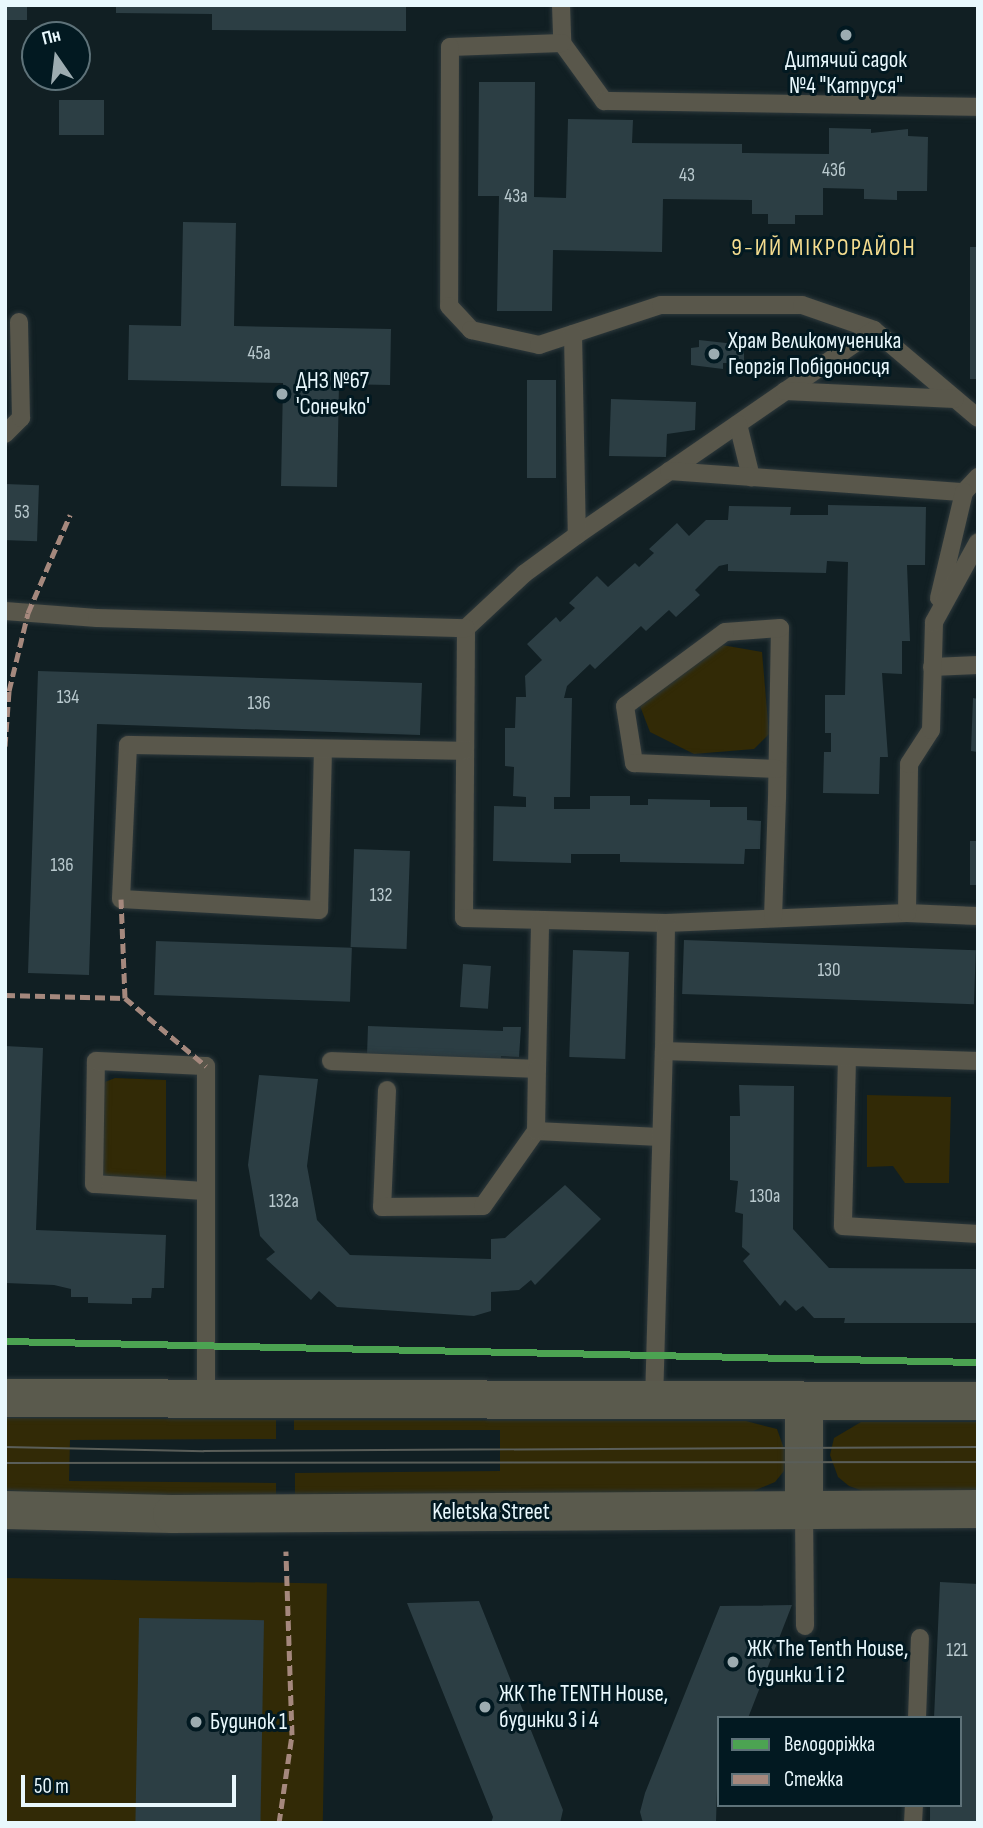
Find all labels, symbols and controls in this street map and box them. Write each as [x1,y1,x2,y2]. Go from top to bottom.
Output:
north arrow [21,21,91,91]
text: Пн [40,24,63,50]
marker: Дитячий садок №4 "Катруся" [838,27,854,43]
place label: Дитячий садок №4 "Катруся" [785,46,907,100]
house number: 43б [822,160,846,182]
house number: 43 [679,165,695,187]
house number: 43а [504,186,528,208]
district label: 9-ИЙ МІКРОРАЙОН [733,234,915,262]
place label: Храм Великомученика Георгія Побідоносця [728,327,901,381]
house number: 45а [248,343,270,365]
marker: Храм Великомученика Георгія Побідоносця [706,346,722,362]
place label: ДНЗ №67 'Сонечко' [296,367,370,421]
marker: ДНЗ №67 'Сонечко' [274,386,290,402]
house number: 53 [14,502,30,524]
house number: 134 [57,687,79,709]
house number: 136 [248,693,270,715]
house number: 136 [51,855,73,877]
house number: 132 [370,885,392,907]
house number: 130 [817,960,841,982]
house number: 130а [750,1186,780,1208]
house number: 132а [269,1191,299,1213]
street label: Keletska Street [432,1498,550,1526]
place label: ЖК Тhe Tenth House, будинки 1 і 2 [747,1635,908,1689]
house number: 121 [946,1640,968,1662]
marker: ЖК Тhe Tenth House, будинки 1 і 2 [725,1654,741,1670]
place label: ЖК Тhe TENTH House, будинки 3 і 4 [499,1680,668,1734]
marker: ЖК Тhe TENTH House, будинки 3 і 4 [477,1699,493,1715]
place label: Будинок 1 [210,1708,287,1736]
marker: Будинок 1 [188,1714,204,1730]
legend [717,1716,962,1807]
text: Велодоріжка [784,1732,875,1757]
scale bar [24,1762,240,1806]
text: Стежка [784,1767,843,1792]
text: 50 m [34,1774,69,1799]

